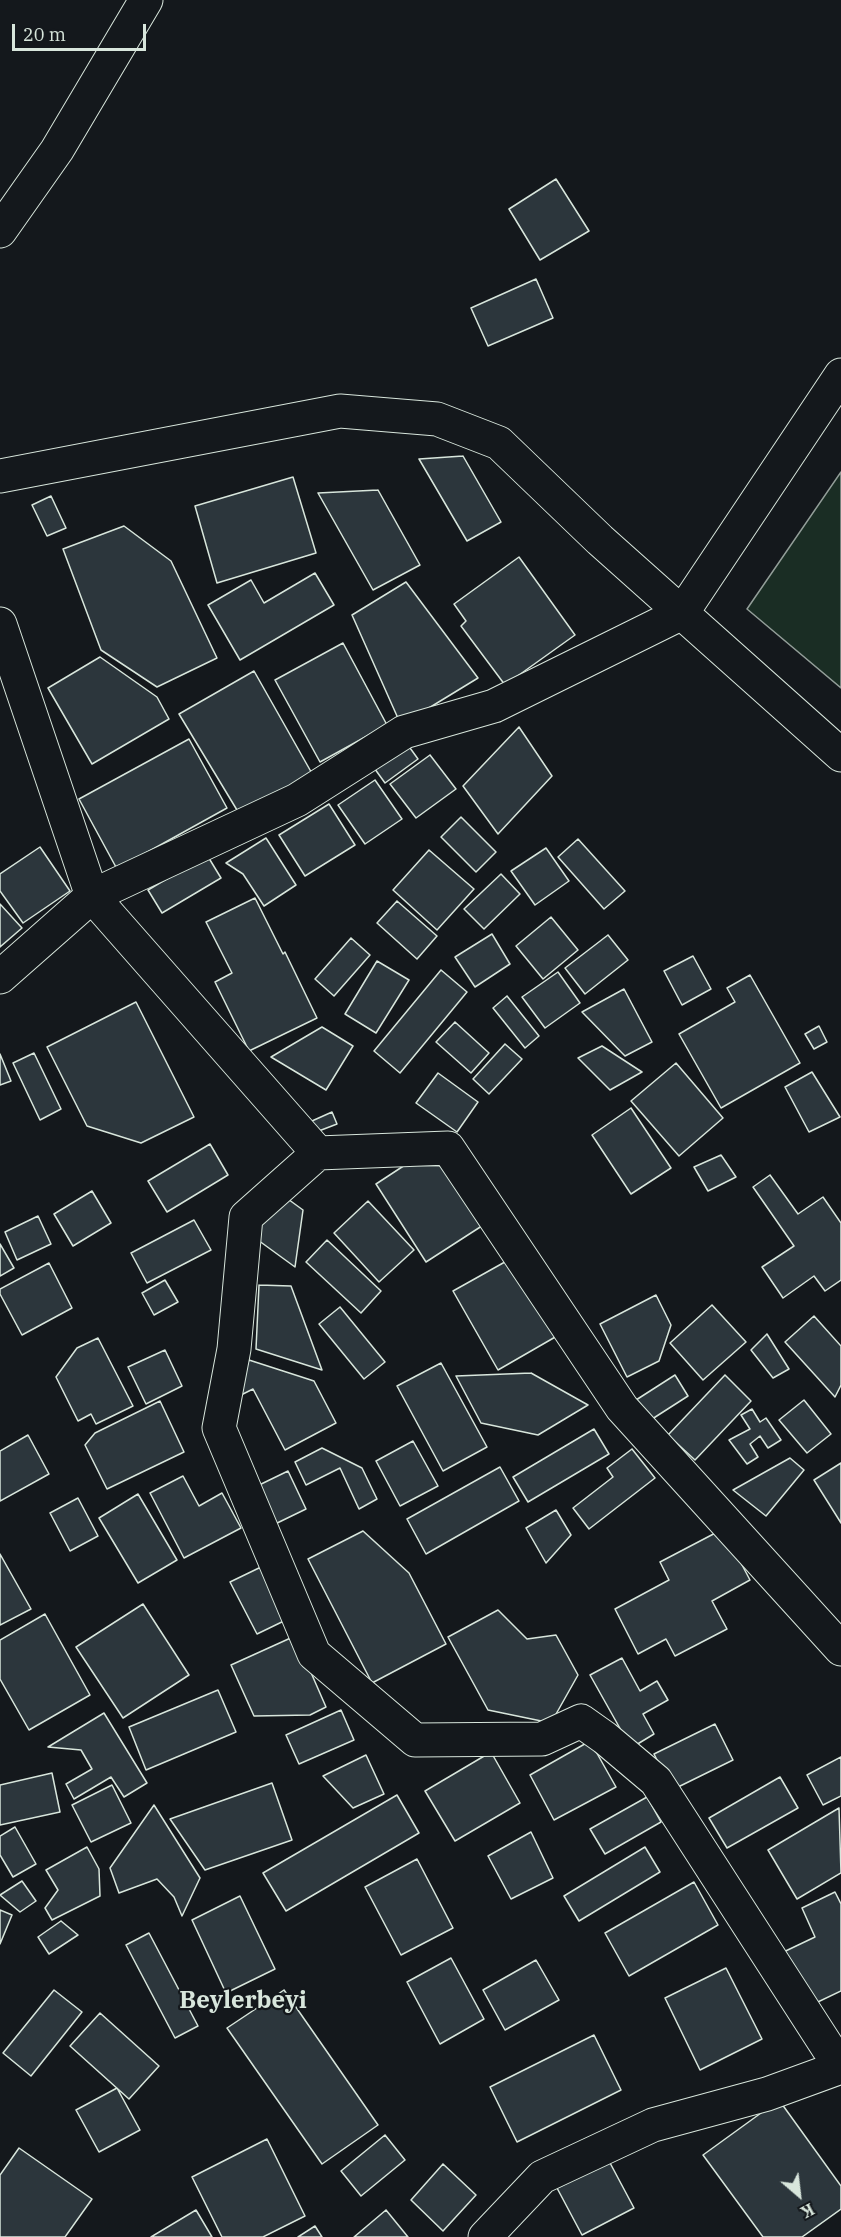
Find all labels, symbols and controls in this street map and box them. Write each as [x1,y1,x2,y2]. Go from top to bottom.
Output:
scale bar [15,12,148,50]
text: 20 m [23,23,66,46]
district label: Beylerbeyi [179,1987,307,2015]
north arrow [769,2165,829,2225]
text: K [797,2199,818,2223]

